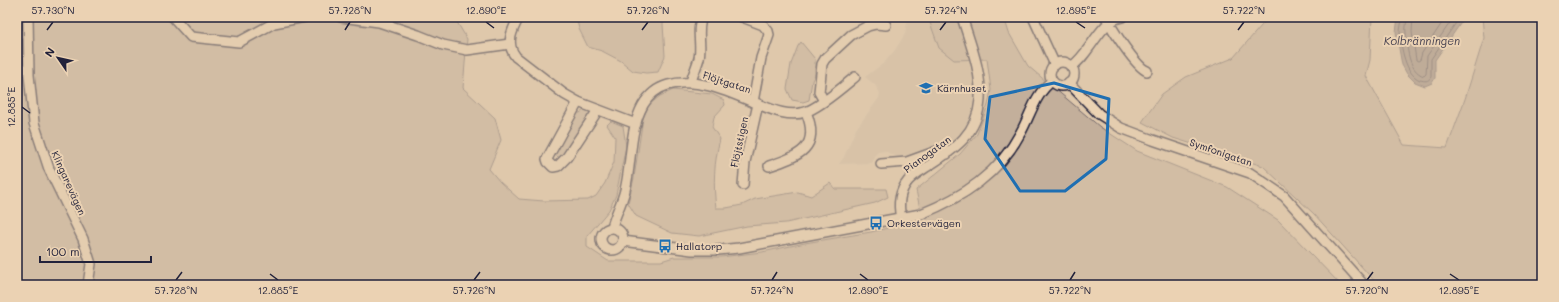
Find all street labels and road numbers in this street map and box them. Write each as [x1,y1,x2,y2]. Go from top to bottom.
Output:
street label: Flöjtgatan [701,68,753,96]
street label: Flöjtstigen [727,115,751,169]
street label: Pianogatan [901,132,953,176]
street label: Symfonigatan [1188,135,1254,169]
street label: Klingarevägen [49,149,89,217]

